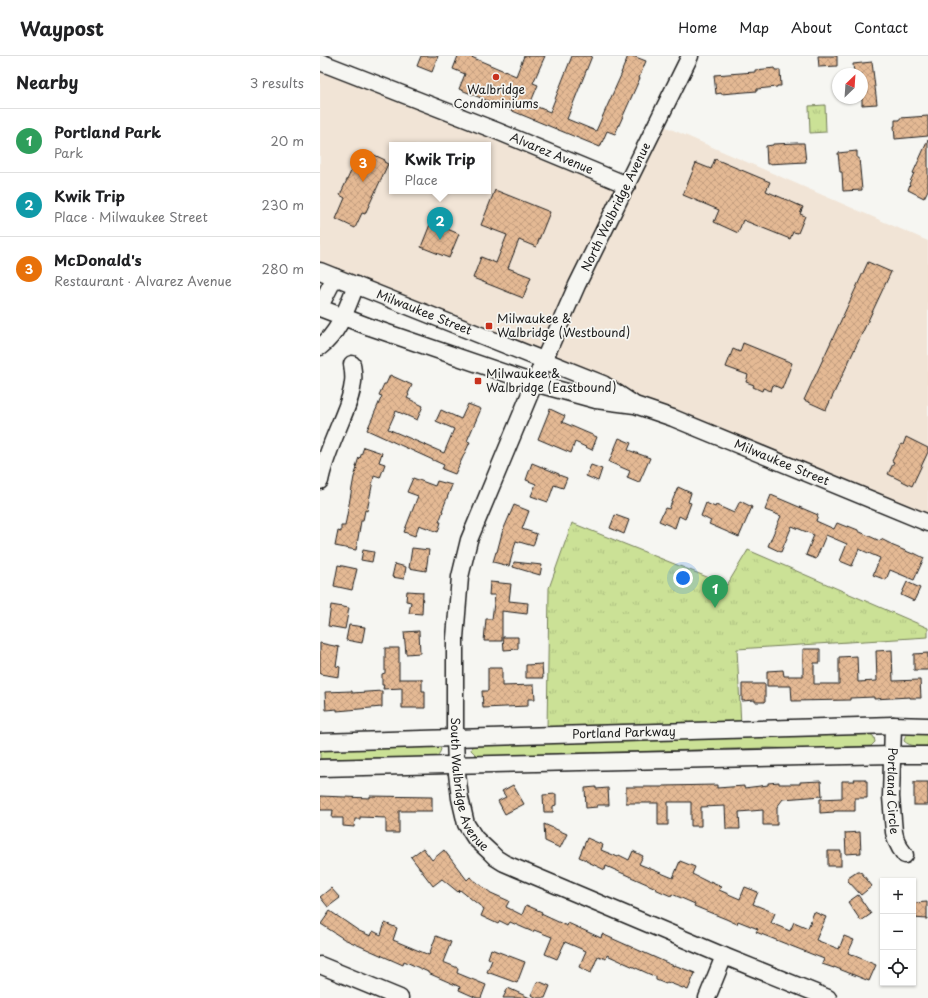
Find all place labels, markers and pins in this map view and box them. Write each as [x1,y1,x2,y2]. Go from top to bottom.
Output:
marker: Walbridge Condominiums [491,72,501,82]
place label: Walbridge Condominiums [453,80,539,112]
pin: 3 [350,149,376,182]
pin: 2 [427,207,453,240]
place label: Milwaukee & Walbridge (Westbound) [497,309,630,341]
marker: Milwaukee & Walbridge (Westbound) [484,321,494,331]
place label: Milwaukee & Walbridge (Eastbound) [486,364,616,396]
marker: Milwaukee & Walbridge (Eastbound) [473,376,483,386]
pin: 1 [702,575,728,608]

